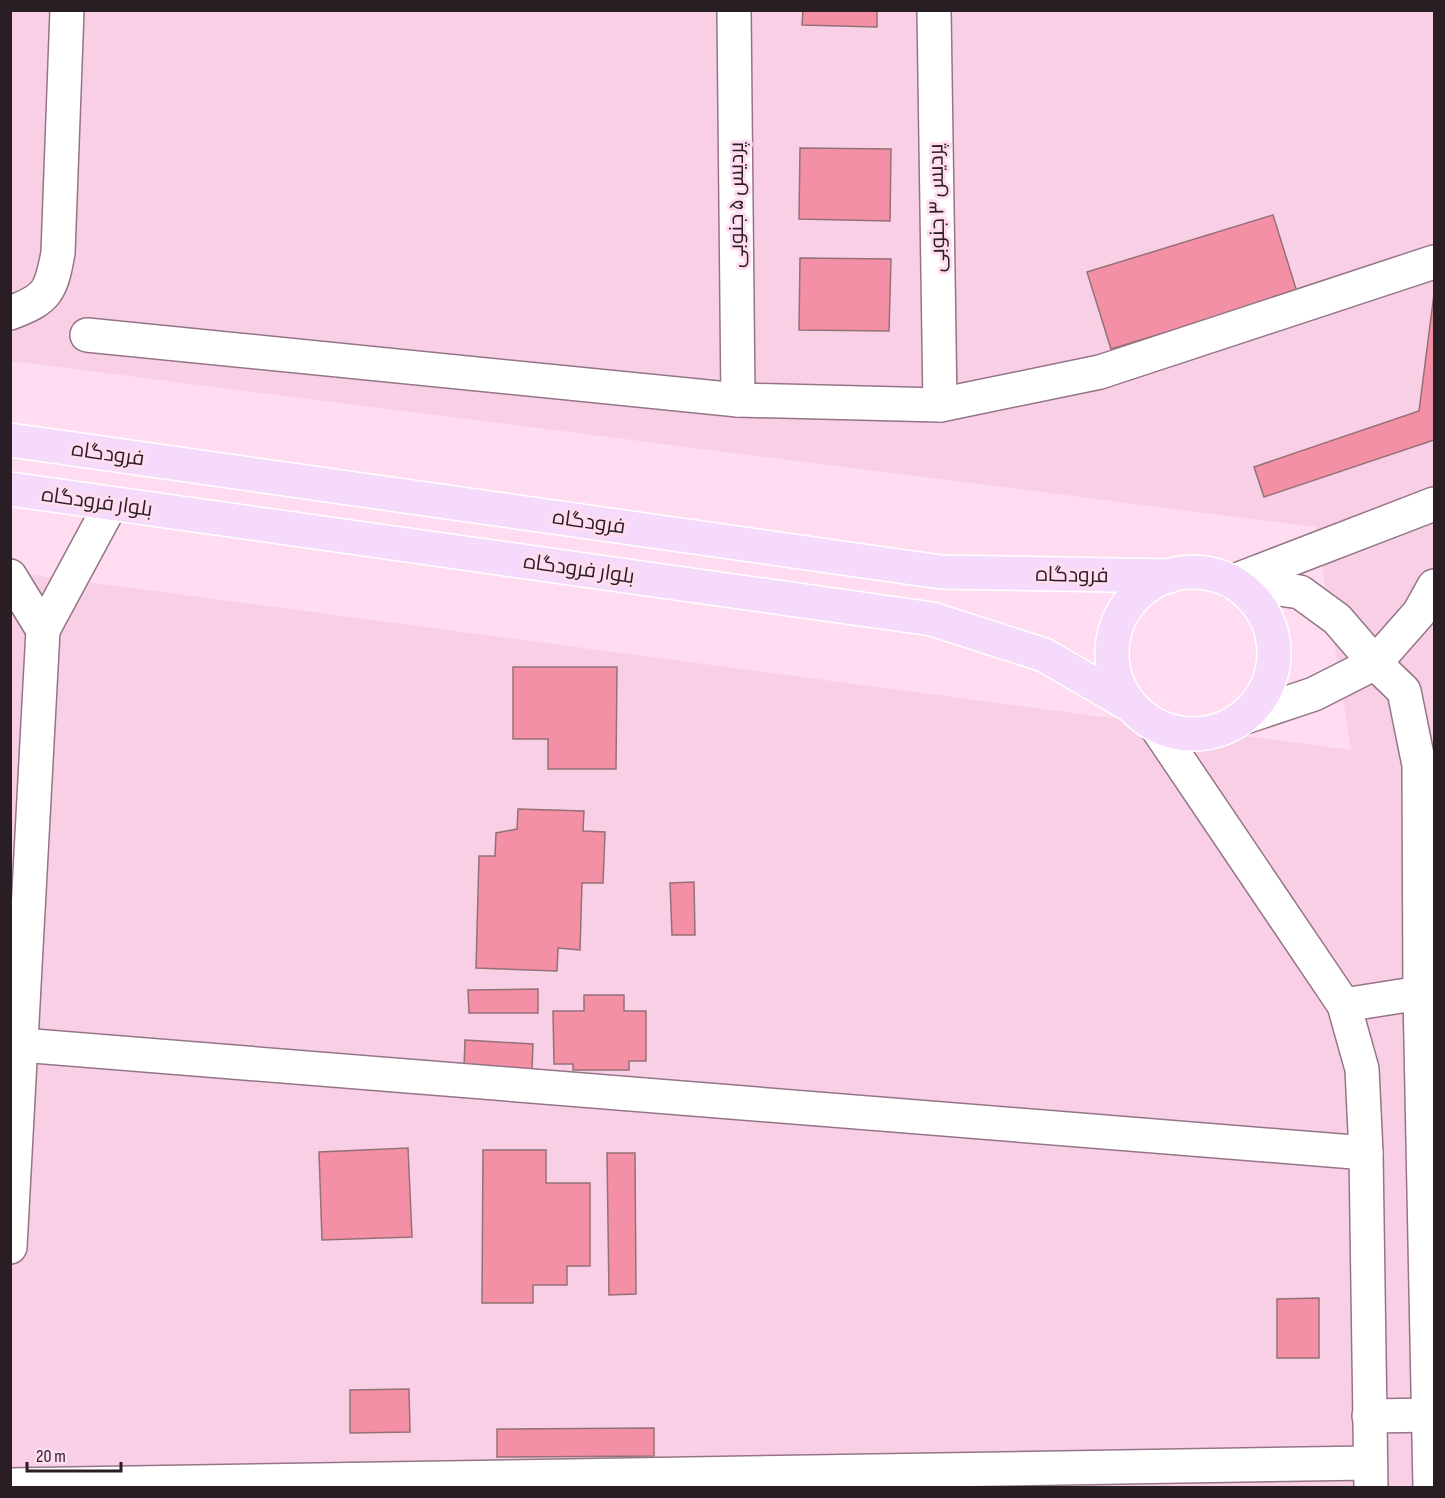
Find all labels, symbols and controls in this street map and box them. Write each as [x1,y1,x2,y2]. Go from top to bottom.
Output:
street label: پردیس ۵ جنوبی [724,142,750,268]
street label: پردیس ۳ جنوبی [923,143,952,273]
street label: فرودگاه [70,437,146,471]
street label: بلوار فرودگاه [40,482,154,522]
street label: فرودگاه [551,505,627,539]
street label: بلوار فرودگاه [522,549,636,589]
street label: فرودگاه [1035,562,1109,588]
scale bar [27,1435,122,1473]
text: 20 m [36,1446,66,1467]

